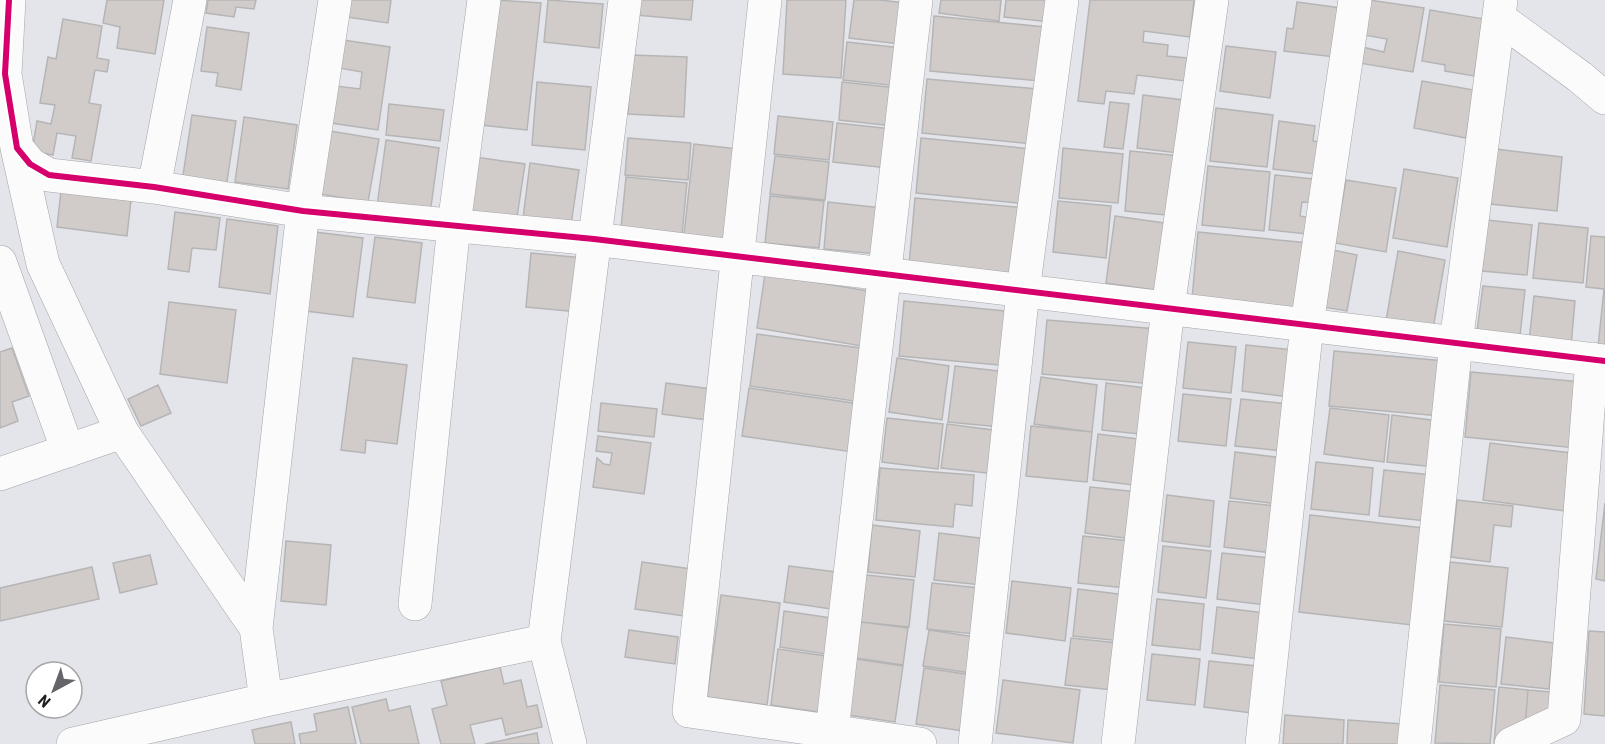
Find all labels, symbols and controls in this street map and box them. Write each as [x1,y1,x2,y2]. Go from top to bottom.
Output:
north arrow [24,660,84,720]
text: N [35,691,54,711]

